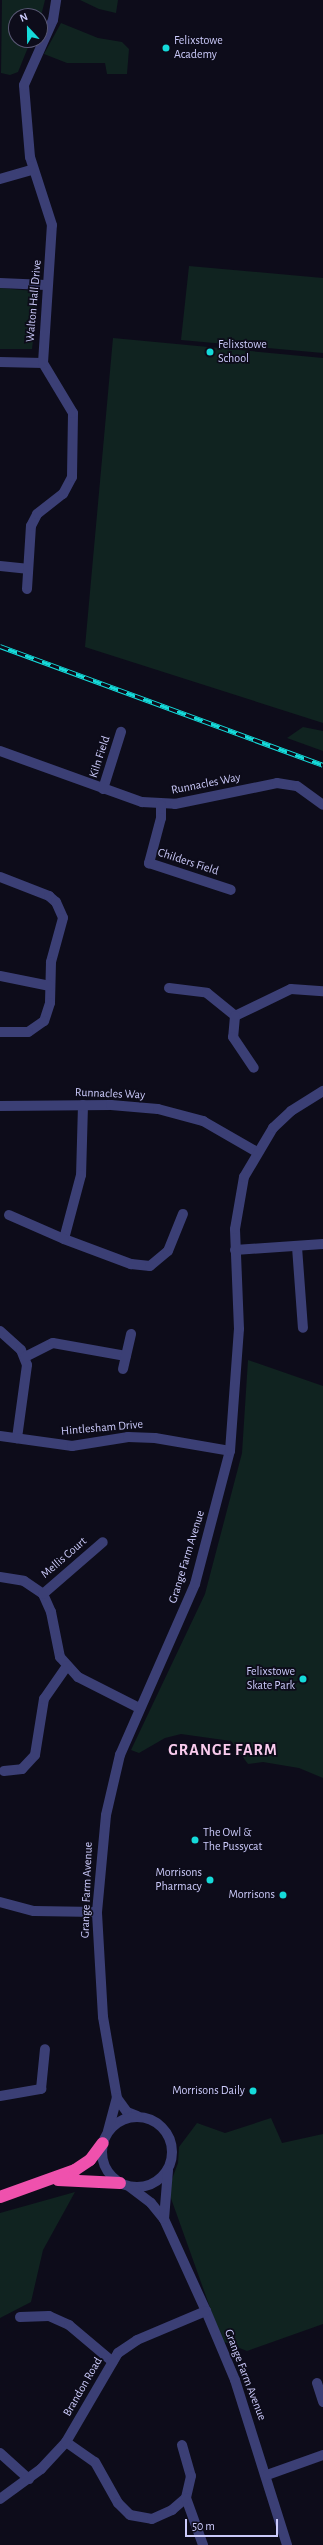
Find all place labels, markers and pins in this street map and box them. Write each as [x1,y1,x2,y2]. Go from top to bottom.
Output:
place label: Felixstowe Academy [174,34,223,62]
marker: Felixstowe Academy [161,43,171,53]
place label: Felixstowe School [218,338,267,366]
marker: Felixstowe School [205,347,215,357]
place label: Felixstowe Skate Park [246,1665,295,1693]
marker: Felixstowe Skate Park [298,1674,308,1684]
place label: The Owl & The Pussycat [203,1826,262,1854]
marker: The Owl & The Pussycat [190,1835,200,1845]
place label: Morrisons Pharmacy [155,1866,202,1894]
marker: Morrisons Pharmacy [205,1875,215,1885]
place label: Morrisons [229,1888,275,1902]
marker: Morrisons [278,1890,288,1900]
place label: Morrisons Daily [172,2084,245,2098]
marker: Morrisons Daily [248,2086,258,2096]

